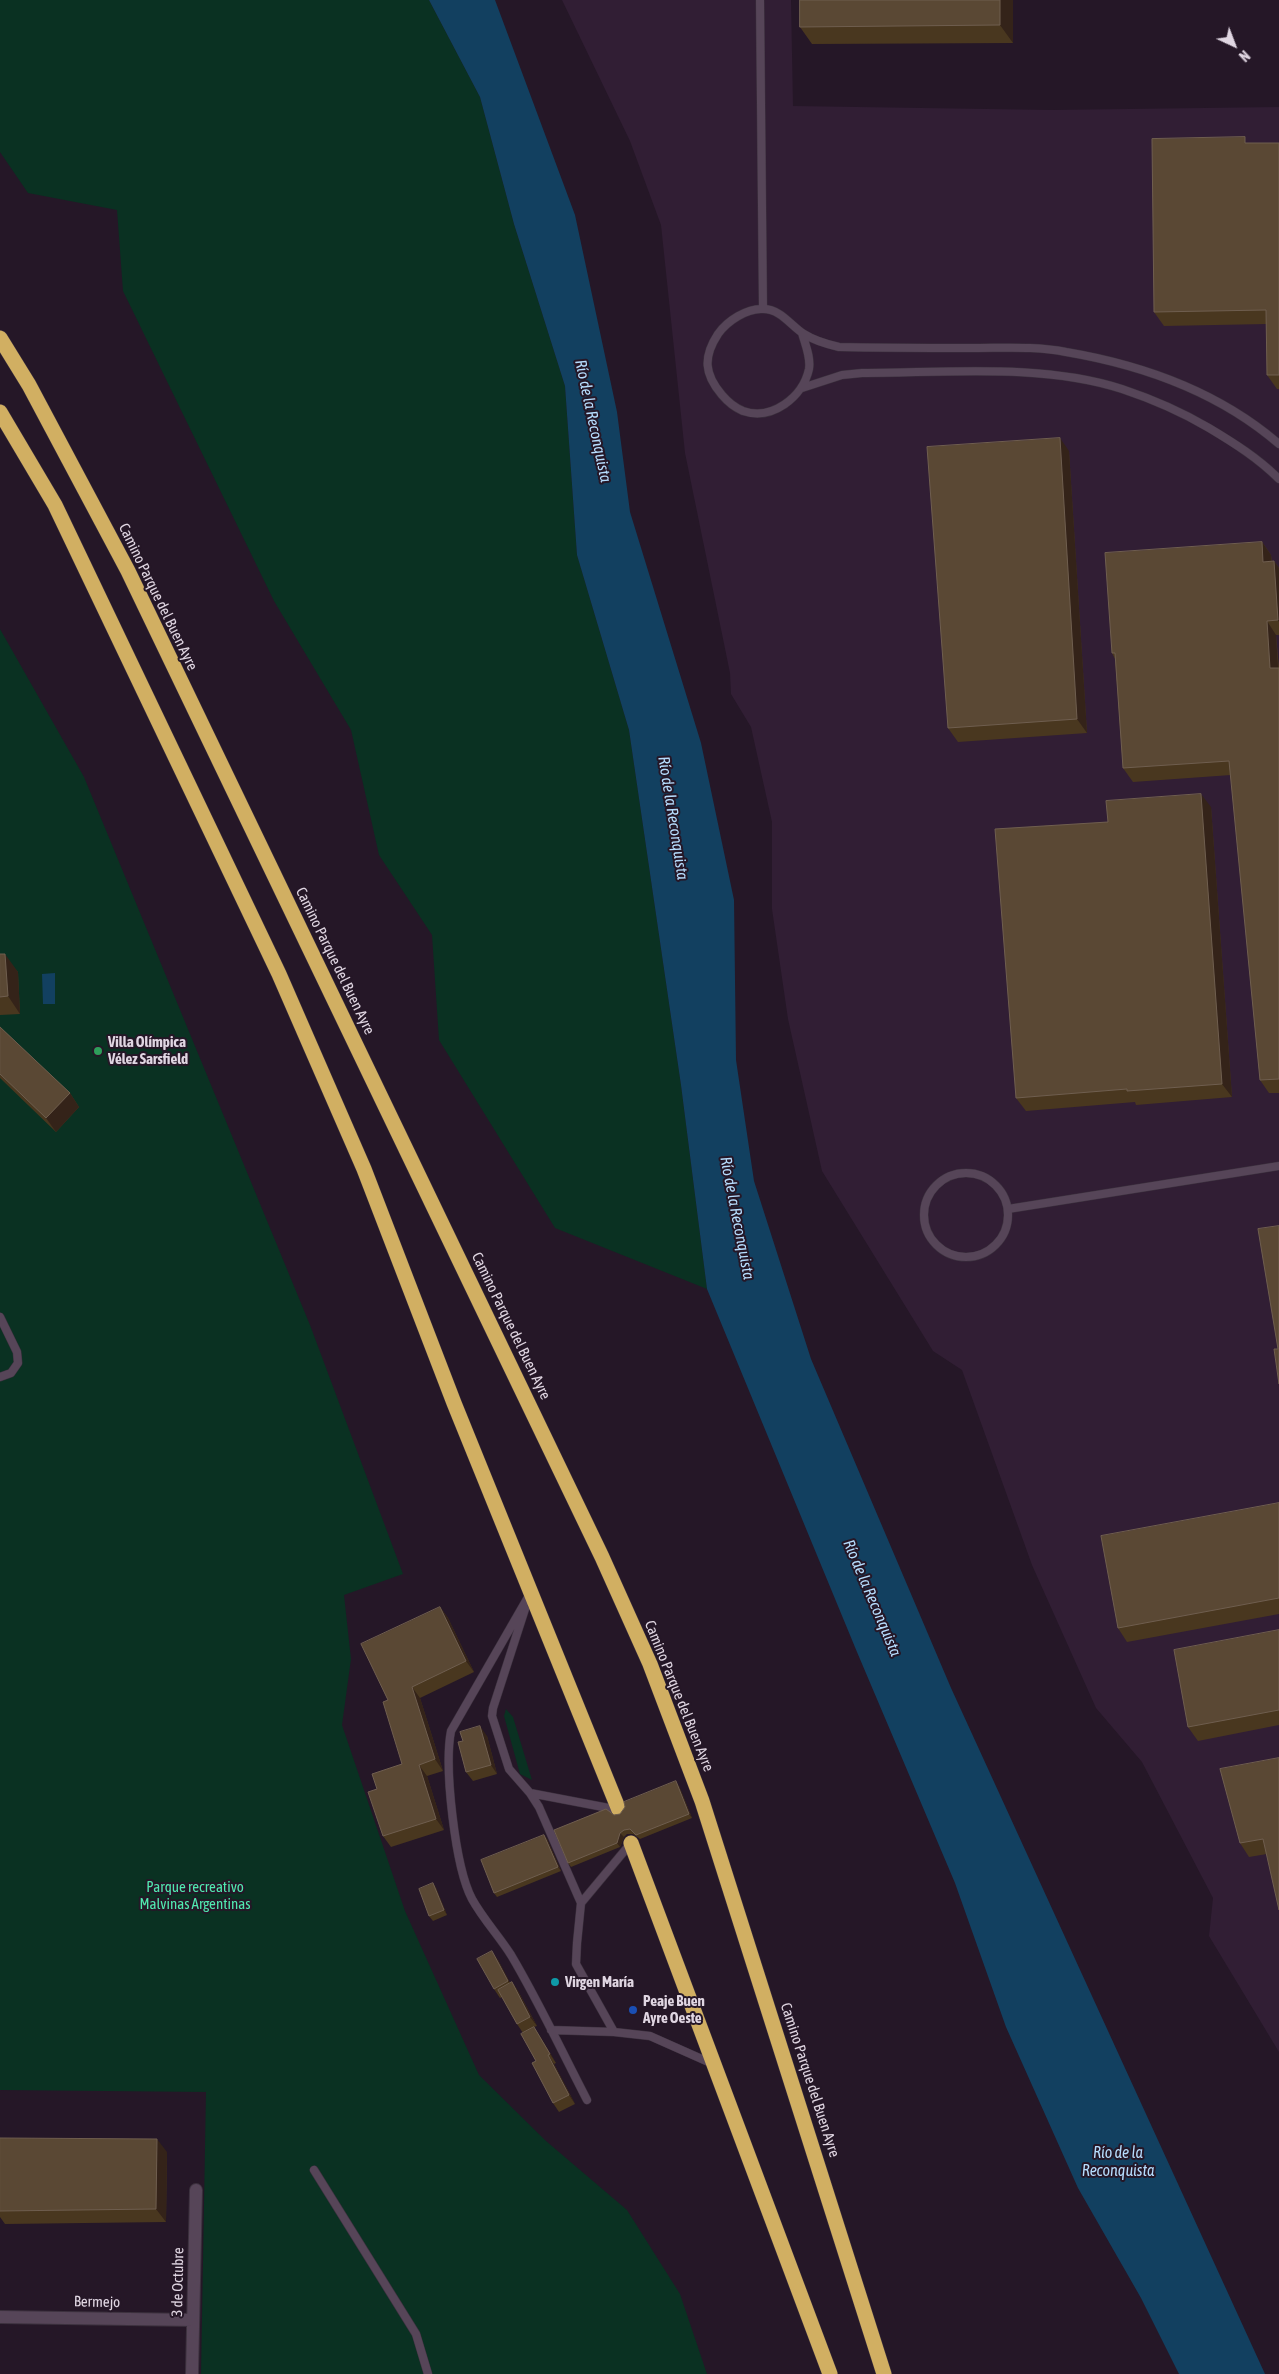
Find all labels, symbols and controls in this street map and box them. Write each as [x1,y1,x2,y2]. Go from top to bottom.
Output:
north arrow [1209,20,1259,70]
text: N [1236,47,1253,65]
water label: Río de la Reconquista [571,358,615,484]
street label: Camino Parque del Buen Ayre [115,521,201,673]
water label: Río de la Reconquista [654,755,692,881]
street label: Camino Parque del Buen Ayre [292,885,378,1037]
place label: Villa Olímpica Vélez Sarsfield [108,1033,188,1068]
marker: Villa Olímpica Vélez Sarsfield [92,1045,104,1057]
water label: Río de la Reconquista [716,1155,758,1281]
street label: Camino Parque del Buen Ayre [468,1250,554,1402]
water label: Río de la Reconquista [839,1537,905,1659]
street label: Camino Parque del Buen Ayre [640,1618,718,1774]
park label: Parque recreativo Malvinas Argentinas [140,1878,250,1913]
place label: Virgen María [565,1973,634,1991]
marker: Virgen María [549,1976,561,1988]
place label: Peaje Buen Ayre Oeste [643,1992,705,2027]
street label: Camino Parque del Buen Ayre [777,2001,843,2159]
marker: Peaje Buen Ayre Oeste [627,2004,639,2016]
water label: Río de la Reconquista [1082,2143,1154,2181]
street label: 3 de Octubre [168,2247,188,2317]
street label: Bermejo [74,2293,120,2311]

